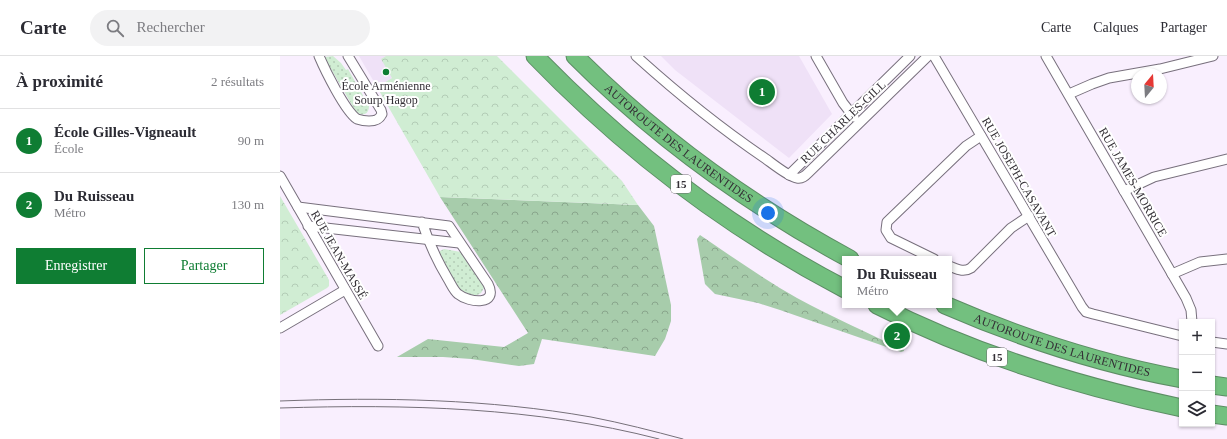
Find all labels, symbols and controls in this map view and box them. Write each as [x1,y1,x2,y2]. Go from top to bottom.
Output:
search box [90,10,370,46]
text: Carte [20,17,66,38]
icon: search [104,17,126,39]
text: Rechercher [136,19,205,35]
text: Carte [1041,20,1071,35]
text: Calques [1093,20,1138,35]
text: Partager [1160,20,1207,35]
marker: École Arménienne Sourp Hagop [381,67,391,77]
north arrow [1131,68,1167,104]
text: À proximité [16,72,103,91]
text: 2 résultats [211,74,264,89]
pin: 1 [749,77,775,107]
street label: RUE CHARLES-GILL [797,78,889,166]
place label: École Arménienne Sourp Hagop [342,79,430,107]
street label: AUTOROUTE DES LAURENTIDES [602,81,756,206]
street label: RUE JOSEPH-CASAVANT [979,115,1059,240]
text: École Gilles-Vigneault [54,124,196,140]
street label: RUE JAMES-MORRICE [1096,125,1170,239]
text: 1 [26,133,32,148]
text: 90 m [238,133,264,148]
text: École [54,141,84,156]
road number: 15 [671,175,691,193]
text: Du Ruisseau [54,188,134,204]
text: 2 [26,197,32,212]
text: 130 m [231,197,264,212]
your location [758,203,778,223]
text: Métro [54,205,86,220]
street label: RUE JEAN-MASSÉ [308,208,370,302]
button: Enregistrer [16,248,136,284]
button: Partager [144,248,264,284]
popup [842,256,952,308]
text: Du Ruisseau [857,266,937,282]
text: Métro [857,283,889,298]
street label: AUTOROUTE DES LAURENTIDES [972,311,1152,379]
map controls [1179,319,1215,427]
button: + [1179,319,1215,355]
pin: 2 [884,321,910,351]
road number: 15 [987,348,1007,366]
button: − [1179,355,1215,391]
button: layers [1179,391,1215,427]

